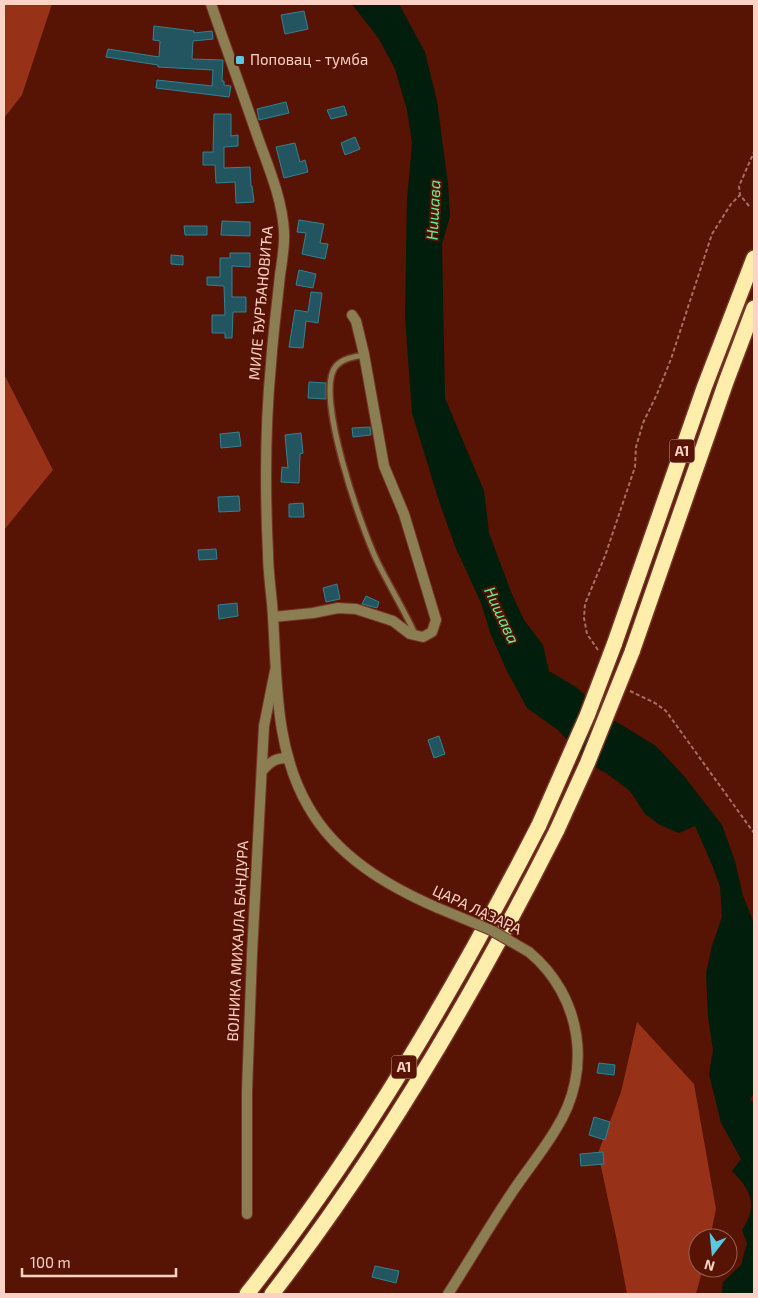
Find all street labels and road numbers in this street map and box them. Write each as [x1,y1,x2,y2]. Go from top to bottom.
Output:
street label: МИЛЕ ЂУРЂАНОВИЋА [244,224,276,381]
road number: A1 [670,440,694,462]
street label: ВОЈНИКА МИХАЈЛА БАНДУРА [223,839,251,1042]
street label: ЦАРА ЛАЗАРА [430,881,525,938]
road number: A1 [392,1056,416,1078]

